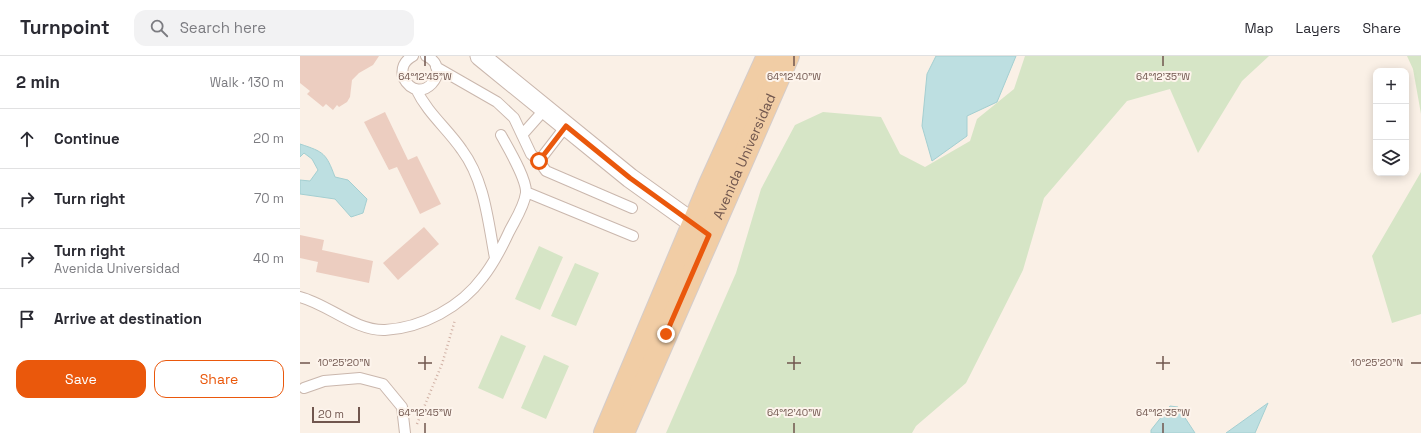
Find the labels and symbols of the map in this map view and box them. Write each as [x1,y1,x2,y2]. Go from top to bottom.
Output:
text: 64°12'45"W [398,70,452,83]
text: 64°12'40"W [767,70,821,83]
text: 64°12'35"W [1136,70,1190,83]
street label: Avenida Universidad [709,91,780,222]
route start [530,152,548,170]
route end [657,325,675,343]
text: 10°25'20"N [318,356,370,369]
text: 10°25'20"N [1351,356,1403,369]
scale bar [312,405,360,424]
text: 64°12'45"W [398,406,452,419]
text: 64°12'40"W [767,406,821,419]
text: 64°12'35"W [1136,406,1190,419]

